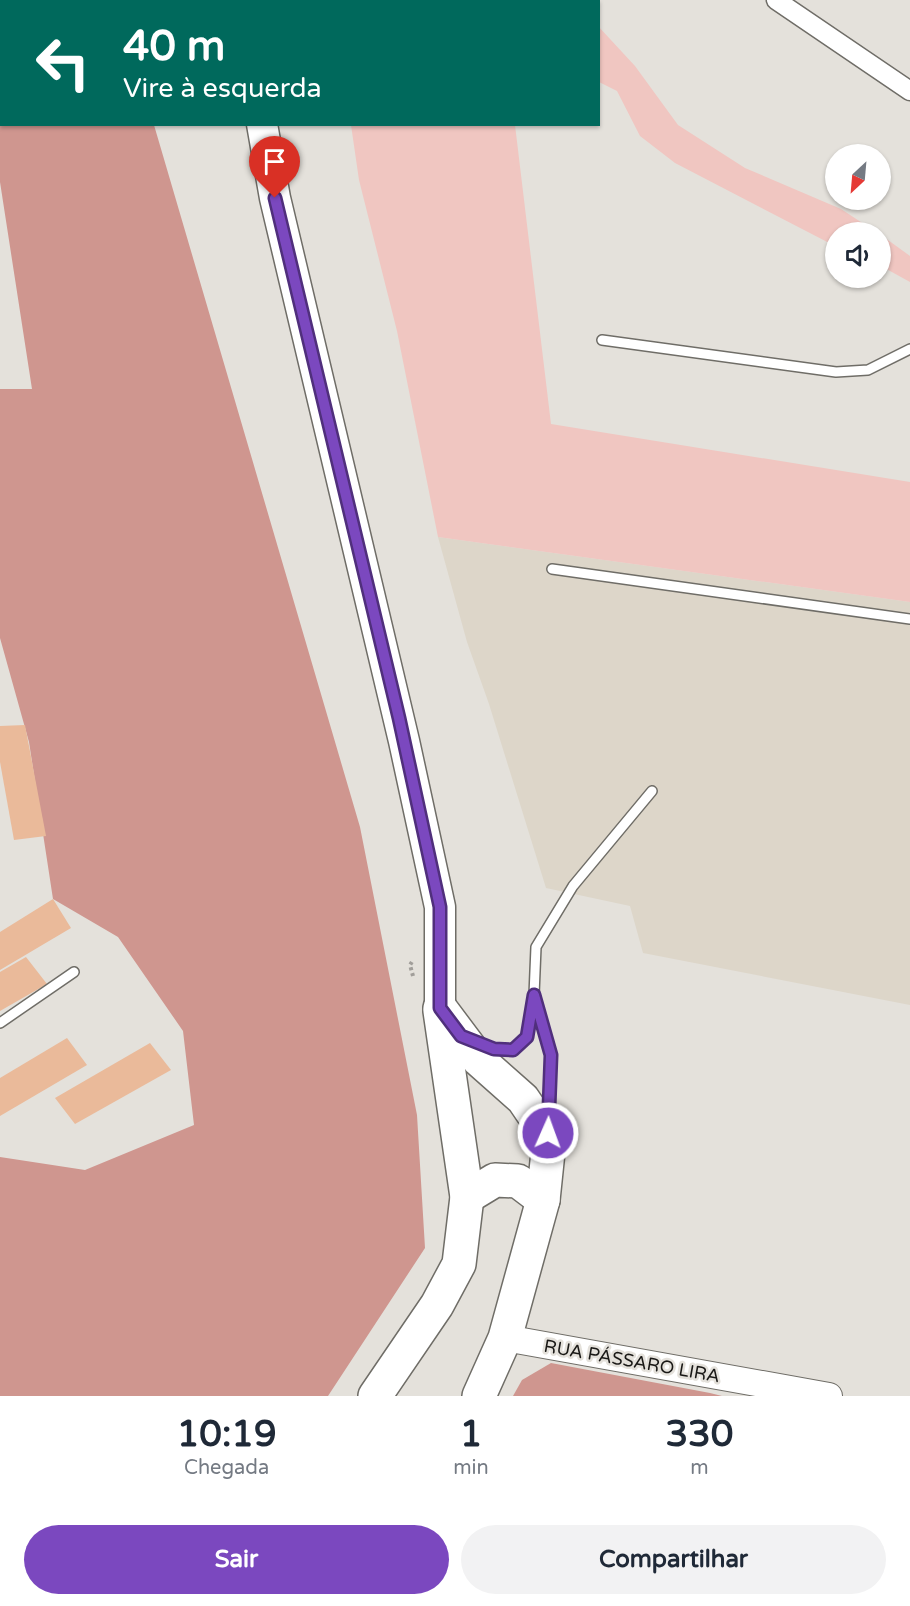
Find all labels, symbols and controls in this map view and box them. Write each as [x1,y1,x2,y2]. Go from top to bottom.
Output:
text: 40 m [123,21,225,72]
icon: left [24,24,102,102]
text: Vire à esquerda [123,72,322,105]
pin [249,136,300,198]
north arrow [825,144,891,210]
map controls [825,144,891,288]
icon: arrive [258,145,291,178]
button: sound [825,222,891,288]
position arrow [516,1101,580,1165]
street label: RUA PÁSSARO LIRA [542,1335,722,1387]
text: 10:19 [177,1413,277,1456]
text: 1 [460,1413,482,1456]
text: 330 [665,1413,733,1456]
text: Chegada [184,1456,269,1480]
text: min [453,1456,489,1480]
text: m [690,1456,709,1480]
button: Sair [24,1525,449,1594]
button: Compartilhar [461,1525,886,1594]

